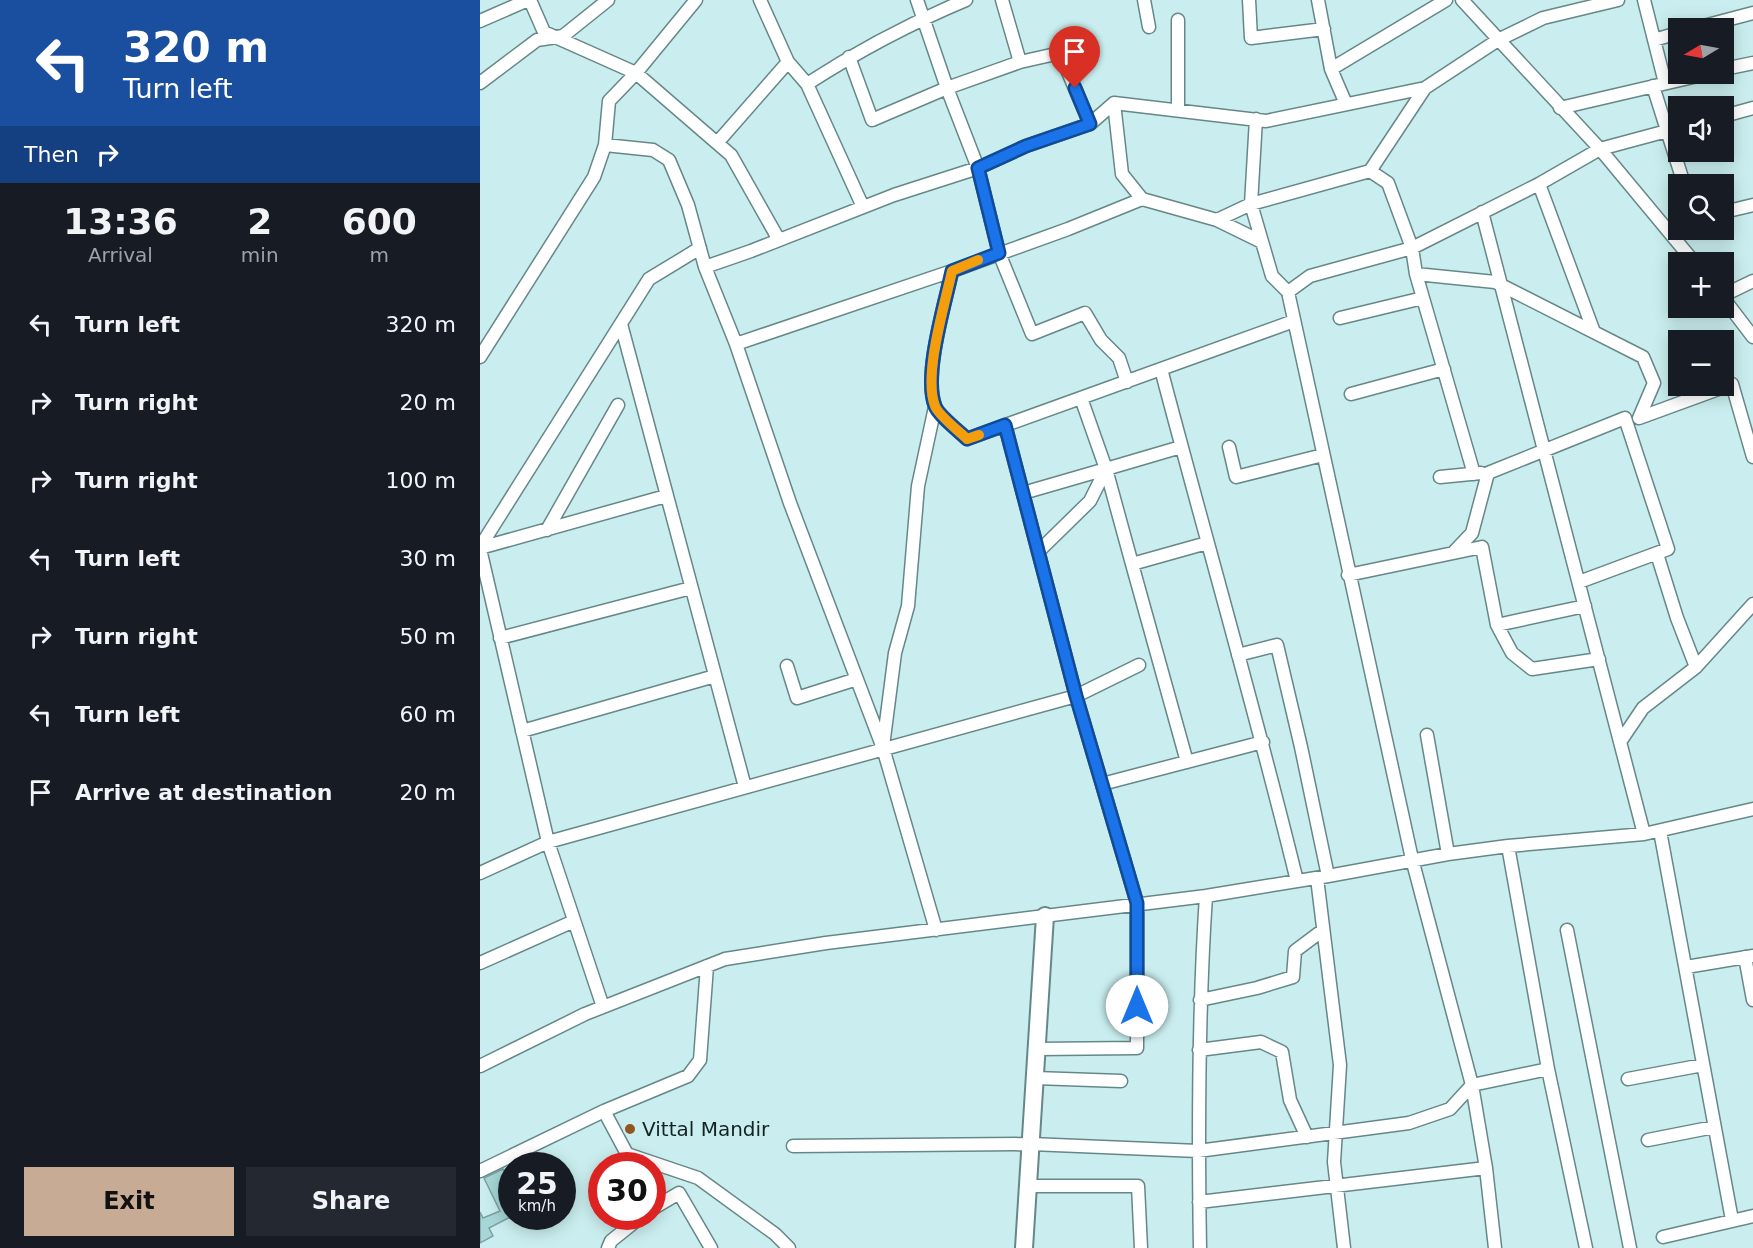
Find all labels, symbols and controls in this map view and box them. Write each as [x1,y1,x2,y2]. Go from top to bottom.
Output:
north arrow [1668,18,1734,84]
map controls [1668,18,1734,396]
text: 320 m [123,23,269,72]
icon: left [24,24,102,102]
pin [1049,26,1100,88]
icon: arrive [1058,35,1091,68]
text: Turn left [123,73,233,104]
button: sound [1668,96,1734,162]
icon: right [91,138,124,171]
text: Then [24,142,79,167]
button: search [1668,174,1734,240]
text: 13:36 [63,201,178,242]
text: 2 [247,201,272,242]
text: 600 [342,201,417,242]
text: Arrival [88,243,153,267]
text: min [241,243,279,267]
text: m [370,243,389,267]
button: + [1668,252,1734,318]
icon: left [24,308,57,341]
text: Turn left [75,312,180,337]
text: 320 m [386,312,456,337]
button: − [1668,330,1734,396]
icon: right [24,386,57,419]
text: Turn right [75,390,198,415]
text: 20 m [400,390,456,415]
icon: right [24,464,57,497]
text: Turn right [75,468,198,493]
text: 100 m [386,468,456,493]
icon: left [24,542,57,575]
text: Turn left [75,546,180,571]
text: 30 m [400,546,456,571]
icon: right [24,620,57,653]
text: Turn right [75,624,198,649]
text: 50 m [400,624,456,649]
icon: left [24,698,57,731]
text: Turn left [75,702,180,727]
text: 60 m [400,702,456,727]
icon: arrive [24,776,57,809]
text: Arrive at destination [75,780,332,805]
text: 20 m [400,780,456,805]
position arrow [1105,974,1169,1038]
place label: Vittal Mandir [642,1117,770,1141]
marker: Vittal Mandir [623,1122,637,1136]
speed limit sign: 30 [588,1152,666,1230]
text: 25 [516,1166,558,1201]
button: Exit [24,1167,234,1236]
button: Share [246,1167,456,1236]
text: km/h [518,1197,556,1215]

